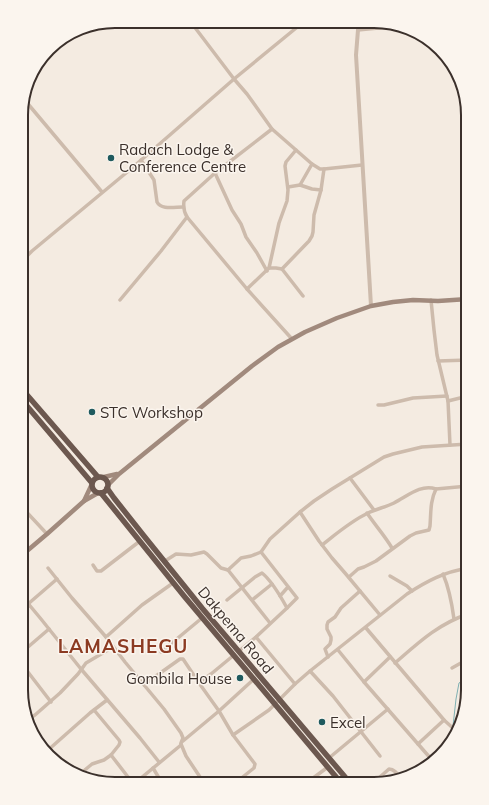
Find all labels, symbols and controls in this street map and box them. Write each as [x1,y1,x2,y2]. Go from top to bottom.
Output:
place label: Radach Lodge & Conference Centre [119,140,246,176]
marker: Radach Lodge & Conference Centre [106,153,116,163]
place label: STC Workshop [100,403,203,422]
marker: STC Workshop [87,407,97,417]
street label: Dakpema Road [194,583,278,677]
district label: LAMASHEGU [58,634,188,658]
place label: Gombila House [126,669,232,688]
marker: Gombila House [235,673,245,683]
place label: Excel [330,713,366,732]
marker: Excel [317,717,327,727]

